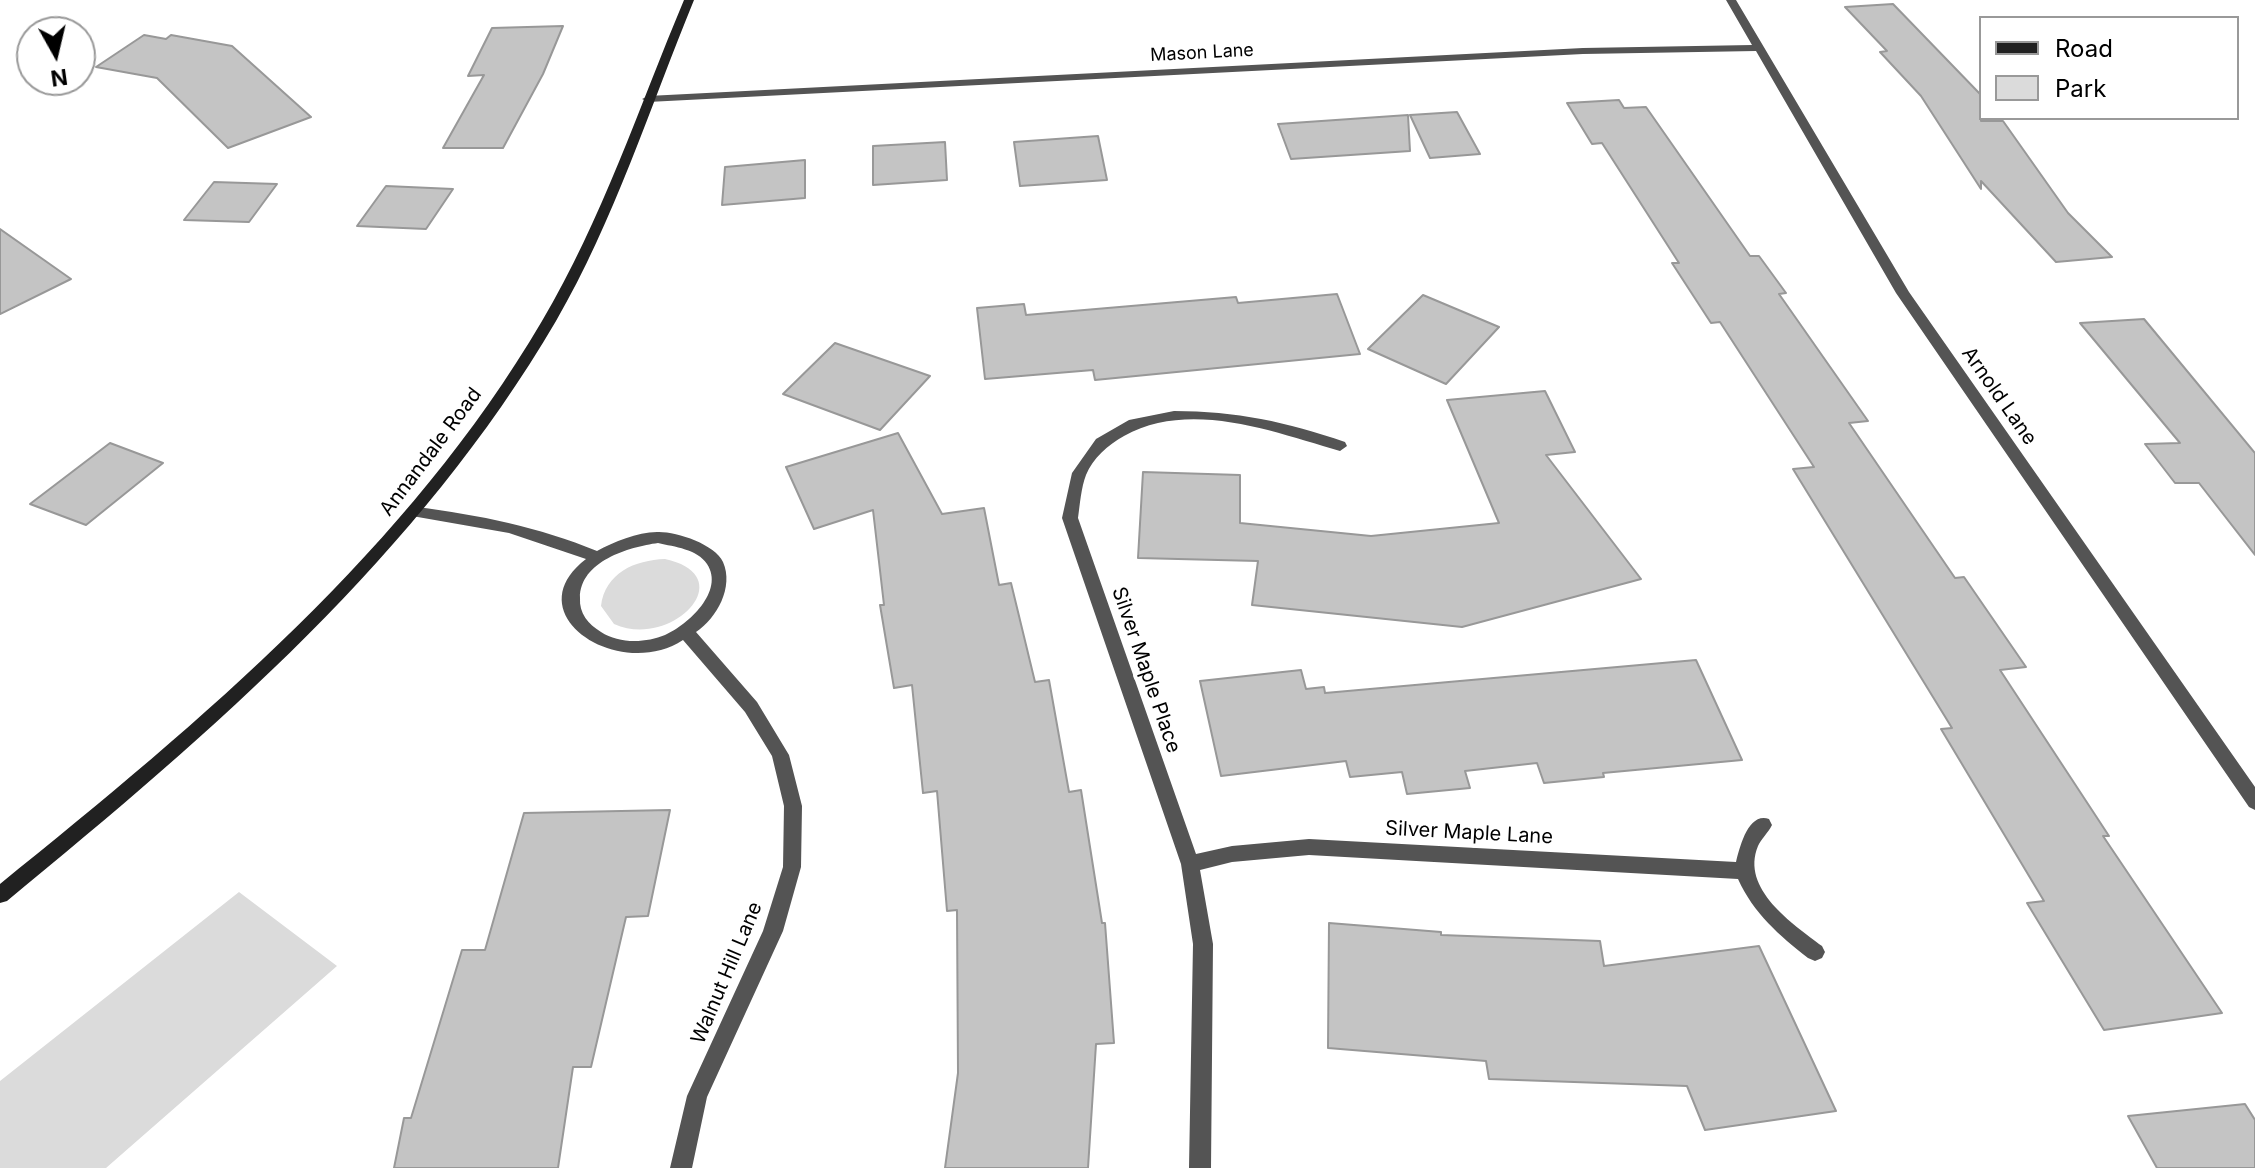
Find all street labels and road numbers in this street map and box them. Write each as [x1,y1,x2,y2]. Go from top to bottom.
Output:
street label: Mason Lane [1150,39,1254,67]
street label: Arnold Lane [1956,342,2042,450]
street label: Annandale Road [375,383,487,521]
street label: Silver Maple Place [1106,584,1186,756]
street label: Silver Maple Lane [1385,817,1553,849]
street label: Walnut Hill Lane [686,899,768,1047]

